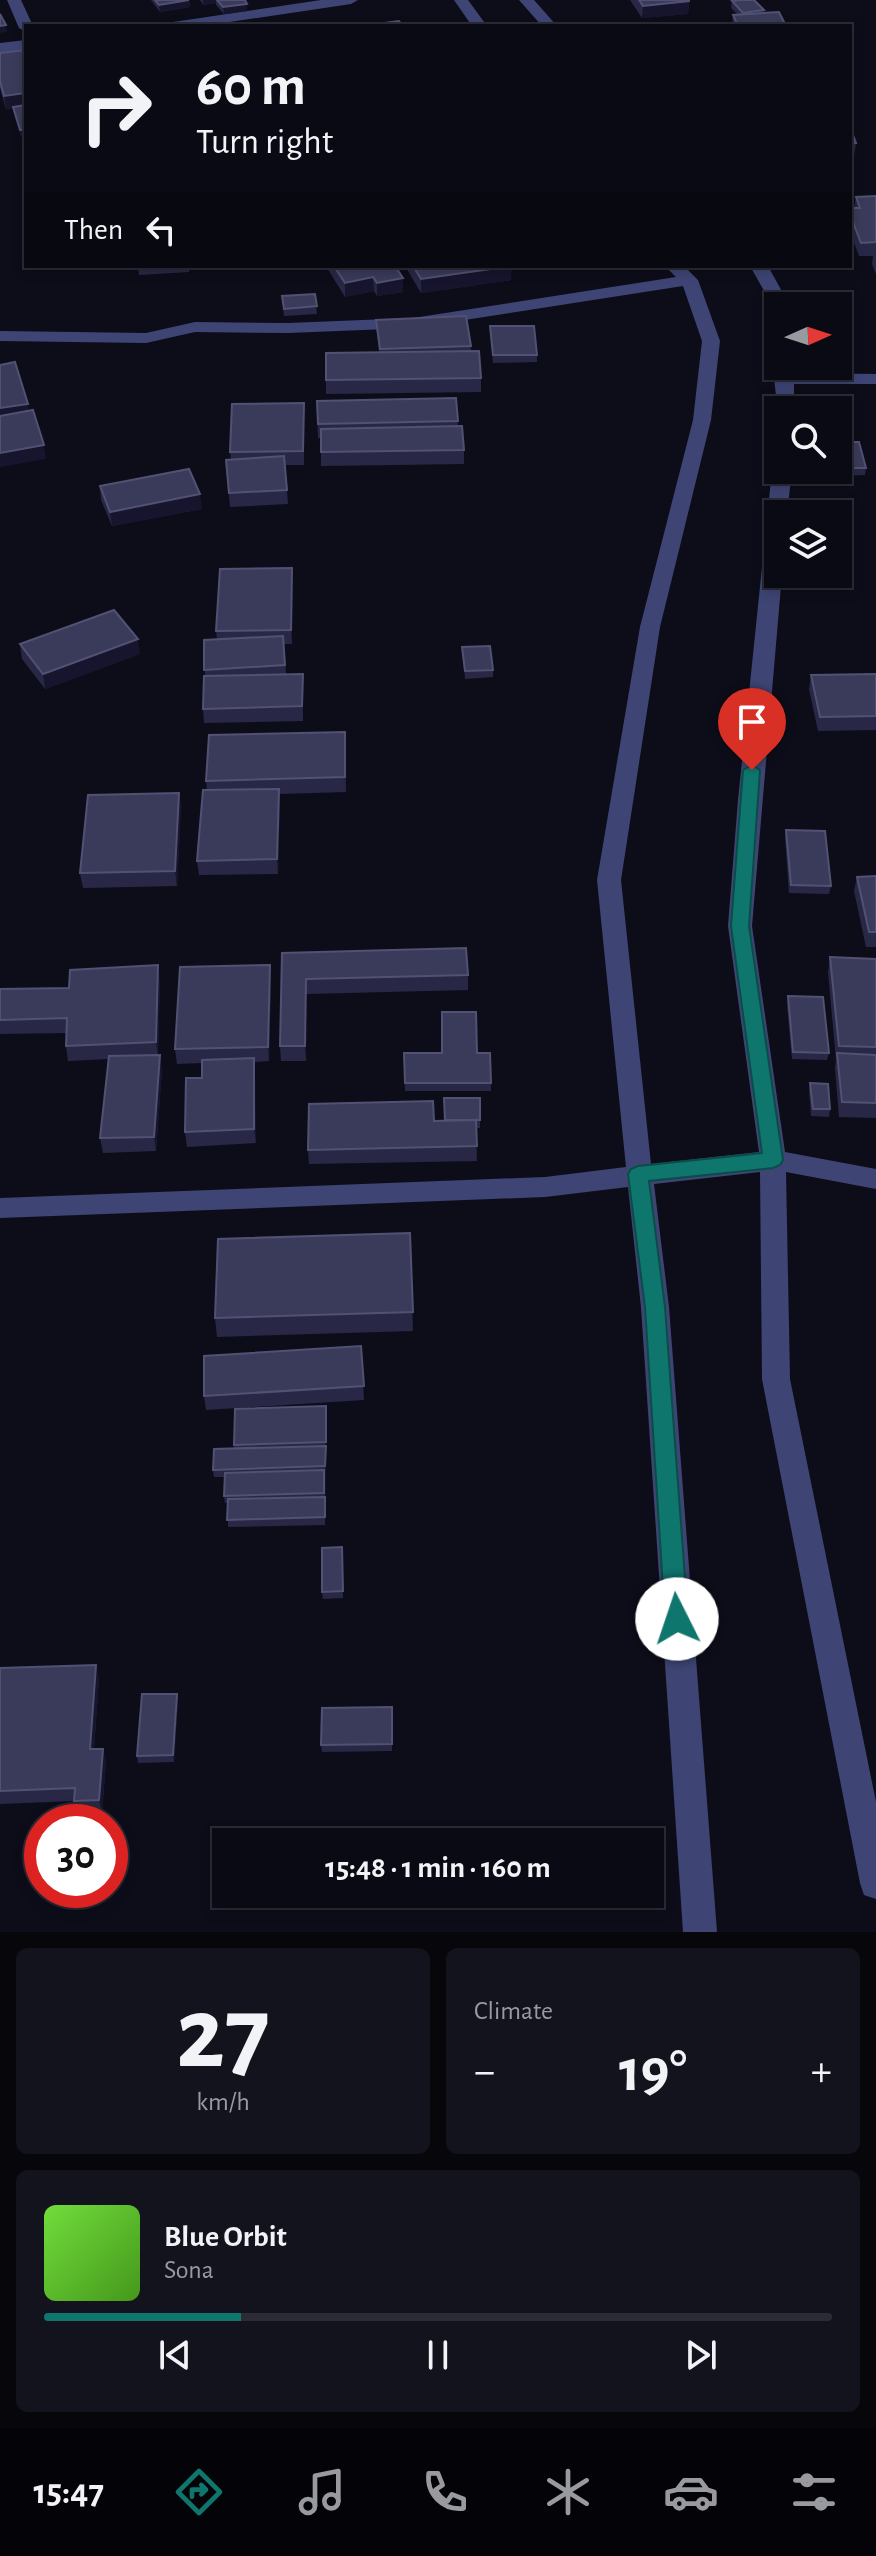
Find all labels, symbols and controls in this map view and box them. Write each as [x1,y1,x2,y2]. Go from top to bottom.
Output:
icon: right [64,56,168,160]
text: 60 m [196,59,306,115]
text: Turn right [196,124,333,160]
icon: left [139,208,183,252]
text: Then [64,215,123,245]
north arrow [764,292,852,380]
map controls [764,292,852,588]
button: search [764,396,852,484]
button: layers [764,500,852,588]
pin [718,688,786,770]
icon: arrive [730,700,774,744]
position arrow [635,1577,719,1661]
speed limit sign: 30 [24,1804,128,1908]
text: 15:48 · 1 min · 160 m [325,1853,551,1883]
text: 27 [176,1983,270,2087]
text: Climate [474,1998,553,2024]
text: 19° [619,2042,687,2102]
text: − [474,2050,495,2094]
text: + [811,2050,832,2094]
text: km/h [196,2089,250,2115]
text: Blue Orbit [164,2222,287,2252]
text: Sona [164,2257,214,2283]
icon: previous [153,2333,197,2377]
icon: pause [416,2333,460,2377]
icon: next [679,2333,723,2377]
icon: directions [171,2464,227,2520]
icon: music [294,2464,350,2520]
icon: phone [417,2464,473,2520]
icon: climate [540,2464,596,2520]
icon: car [663,2464,719,2520]
icon: filters [786,2464,842,2520]
text: 15:47 [34,2474,104,2510]

